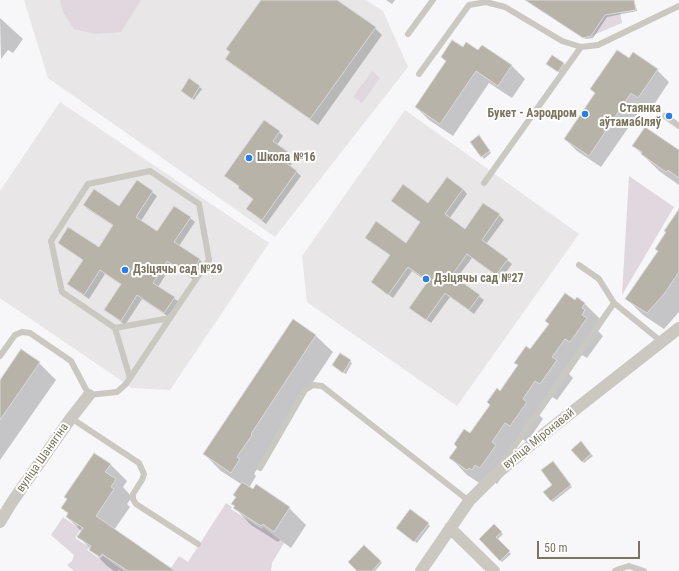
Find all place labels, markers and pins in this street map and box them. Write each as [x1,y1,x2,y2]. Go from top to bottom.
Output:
place label: Стаянка аўтамабіляў [599,102,661,130]
place label: Букет - Аэродром [488,107,577,121]
marker: Букет - Аэродром [580,109,590,119]
marker: Стаянка аўтамабіляў [664,111,674,121]
place label: Школа №16 [257,151,316,165]
marker: Школа №16 [244,153,254,163]
place label: Дзіцячы сад №29 [133,263,223,277]
marker: Дзіцячы сад №29 [120,265,130,275]
place label: Дзіцячы сад №27 [434,272,524,286]
marker: Дзіцячы сад №27 [421,274,431,284]

